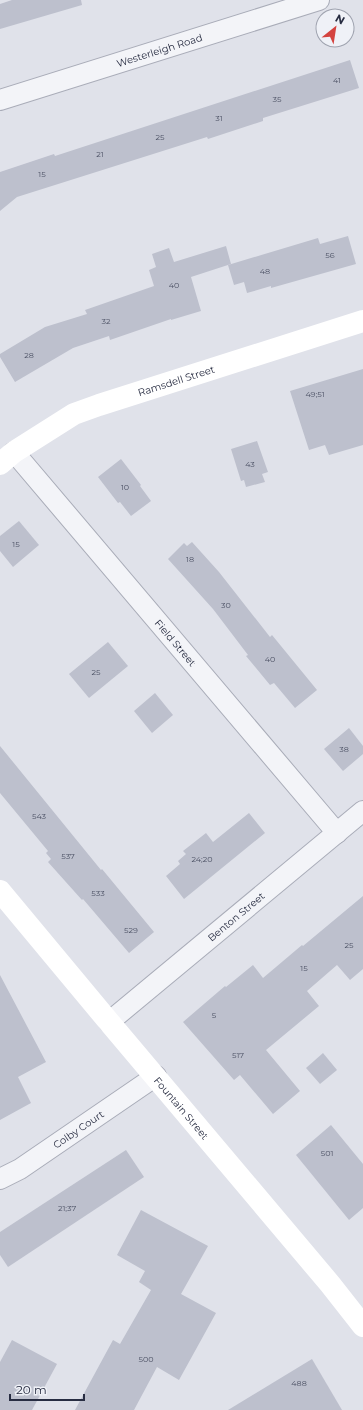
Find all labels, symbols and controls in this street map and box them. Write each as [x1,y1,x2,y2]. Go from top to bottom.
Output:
north arrow [315,8,355,48]
text: N [333,11,347,28]
street label: Westerleigh Road [115,31,204,70]
house number: 41 [333,75,341,85]
house number: 35 [273,94,282,104]
house number: 31 [215,113,223,123]
house number: 25 [155,132,165,142]
house number: 21 [96,149,104,159]
house number: 15 [38,169,46,179]
house number: 56 [325,250,335,260]
house number: 48 [260,266,270,276]
house number: 40 [169,280,179,290]
house number: 32 [101,316,111,326]
house number: 28 [24,350,34,360]
street label: Ramsdell Street [136,363,216,399]
house number: 49;51 [305,389,325,399]
house number: 43 [245,459,255,469]
house number: 10 [121,482,129,492]
house number: 15 [12,539,20,549]
house number: 18 [186,554,194,564]
house number: 30 [221,600,231,610]
street label: Field Street [152,617,199,669]
house number: 40 [265,654,275,664]
house number: 25 [91,667,101,677]
house number: 38 [339,744,349,754]
house number: 543 [32,811,47,821]
house number: 537 [61,851,75,861]
house number: 24;20 [191,854,213,864]
house number: 533 [91,888,105,898]
street label: Benton Street [205,890,267,944]
house number: 529 [124,925,138,935]
house number: 25 [344,940,354,950]
house number: 15 [300,963,308,973]
house number: 5 [212,1010,217,1020]
house number: 517 [232,1050,244,1060]
street label: Fountain Street [151,1074,211,1142]
street label: Colby Court [51,1108,106,1151]
house number: 501 [321,1148,333,1158]
house number: 21;37 [58,1203,76,1213]
house number: 500 [138,1354,154,1364]
scale bar [10,1376,84,1402]
house number: 488 [291,1378,307,1388]
text: 20 m [16,1382,47,1397]

